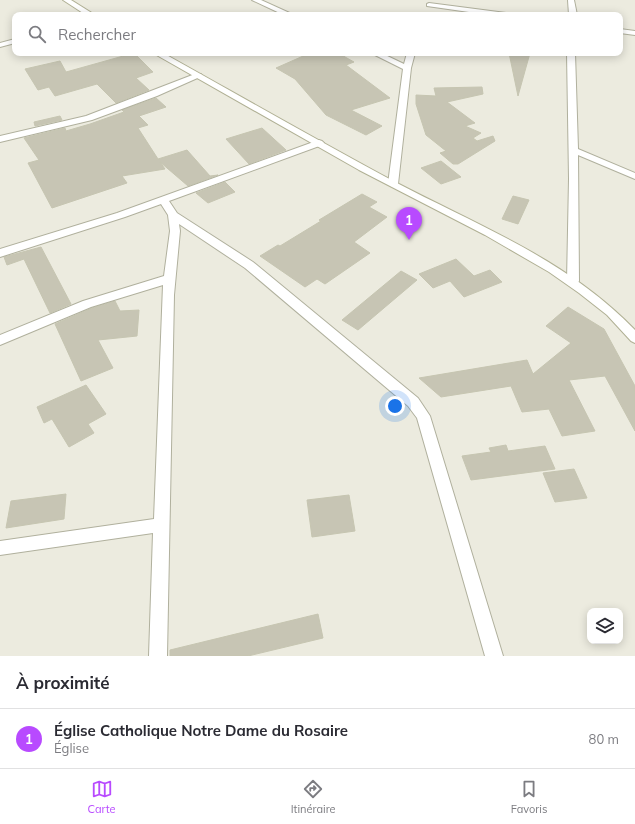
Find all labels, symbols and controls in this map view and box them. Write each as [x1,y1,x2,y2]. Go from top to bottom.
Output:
search box [12,12,623,56]
icon: search [26,23,48,45]
text: Rechercher [58,25,136,44]
pin: 1 [396,207,422,240]
your location [385,396,405,416]
map controls [587,608,623,644]
button: layers [587,608,623,644]
text: À proximité [16,672,110,693]
text: Église Catholique Notre Dame du Rosaire [54,721,348,740]
text: 1 [25,731,33,747]
text: 80 m [589,731,619,747]
text: Église [54,740,89,756]
tab: Carte [88,778,116,816]
tab: Itinéraire [291,778,336,816]
tab: Favoris [511,778,547,816]

